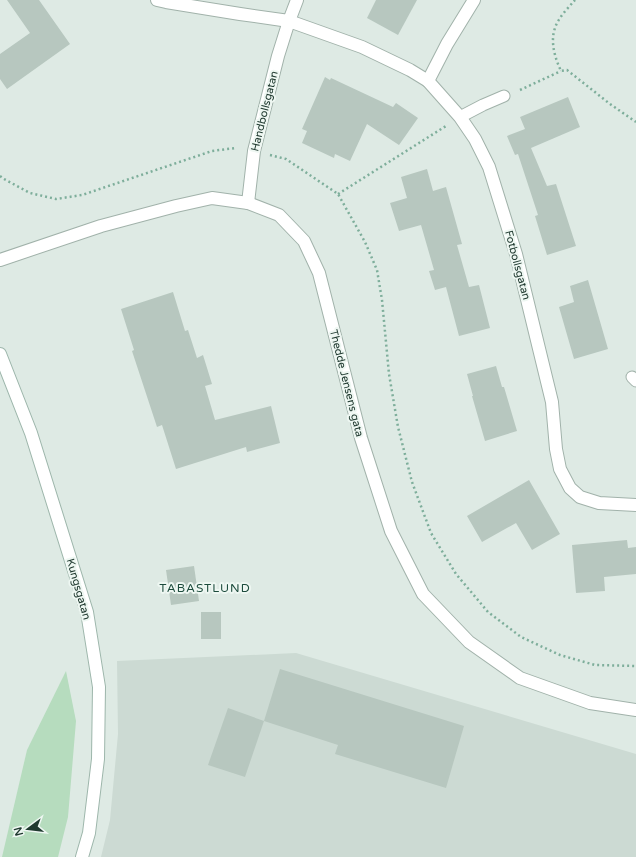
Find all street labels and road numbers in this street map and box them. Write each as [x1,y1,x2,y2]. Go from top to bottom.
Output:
street label: Handbollsgatan [248,69,281,153]
street label: Fotbollsgatan [502,229,533,301]
street label: Thedde Jensens gata [327,328,366,438]
street label: Kungsgatan [64,557,93,621]

